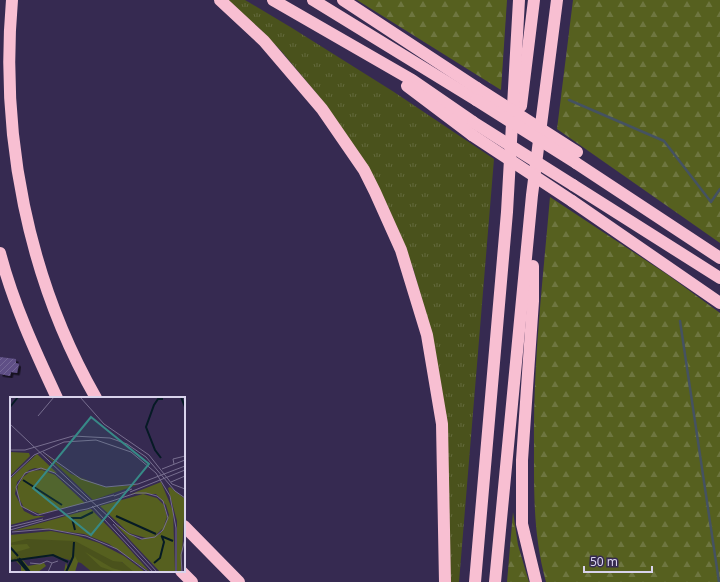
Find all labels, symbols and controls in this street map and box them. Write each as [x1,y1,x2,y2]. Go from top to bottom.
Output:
inset map [10,397,185,572]
scale bar [584,548,652,574]
text: 50 m [590,553,618,570]

